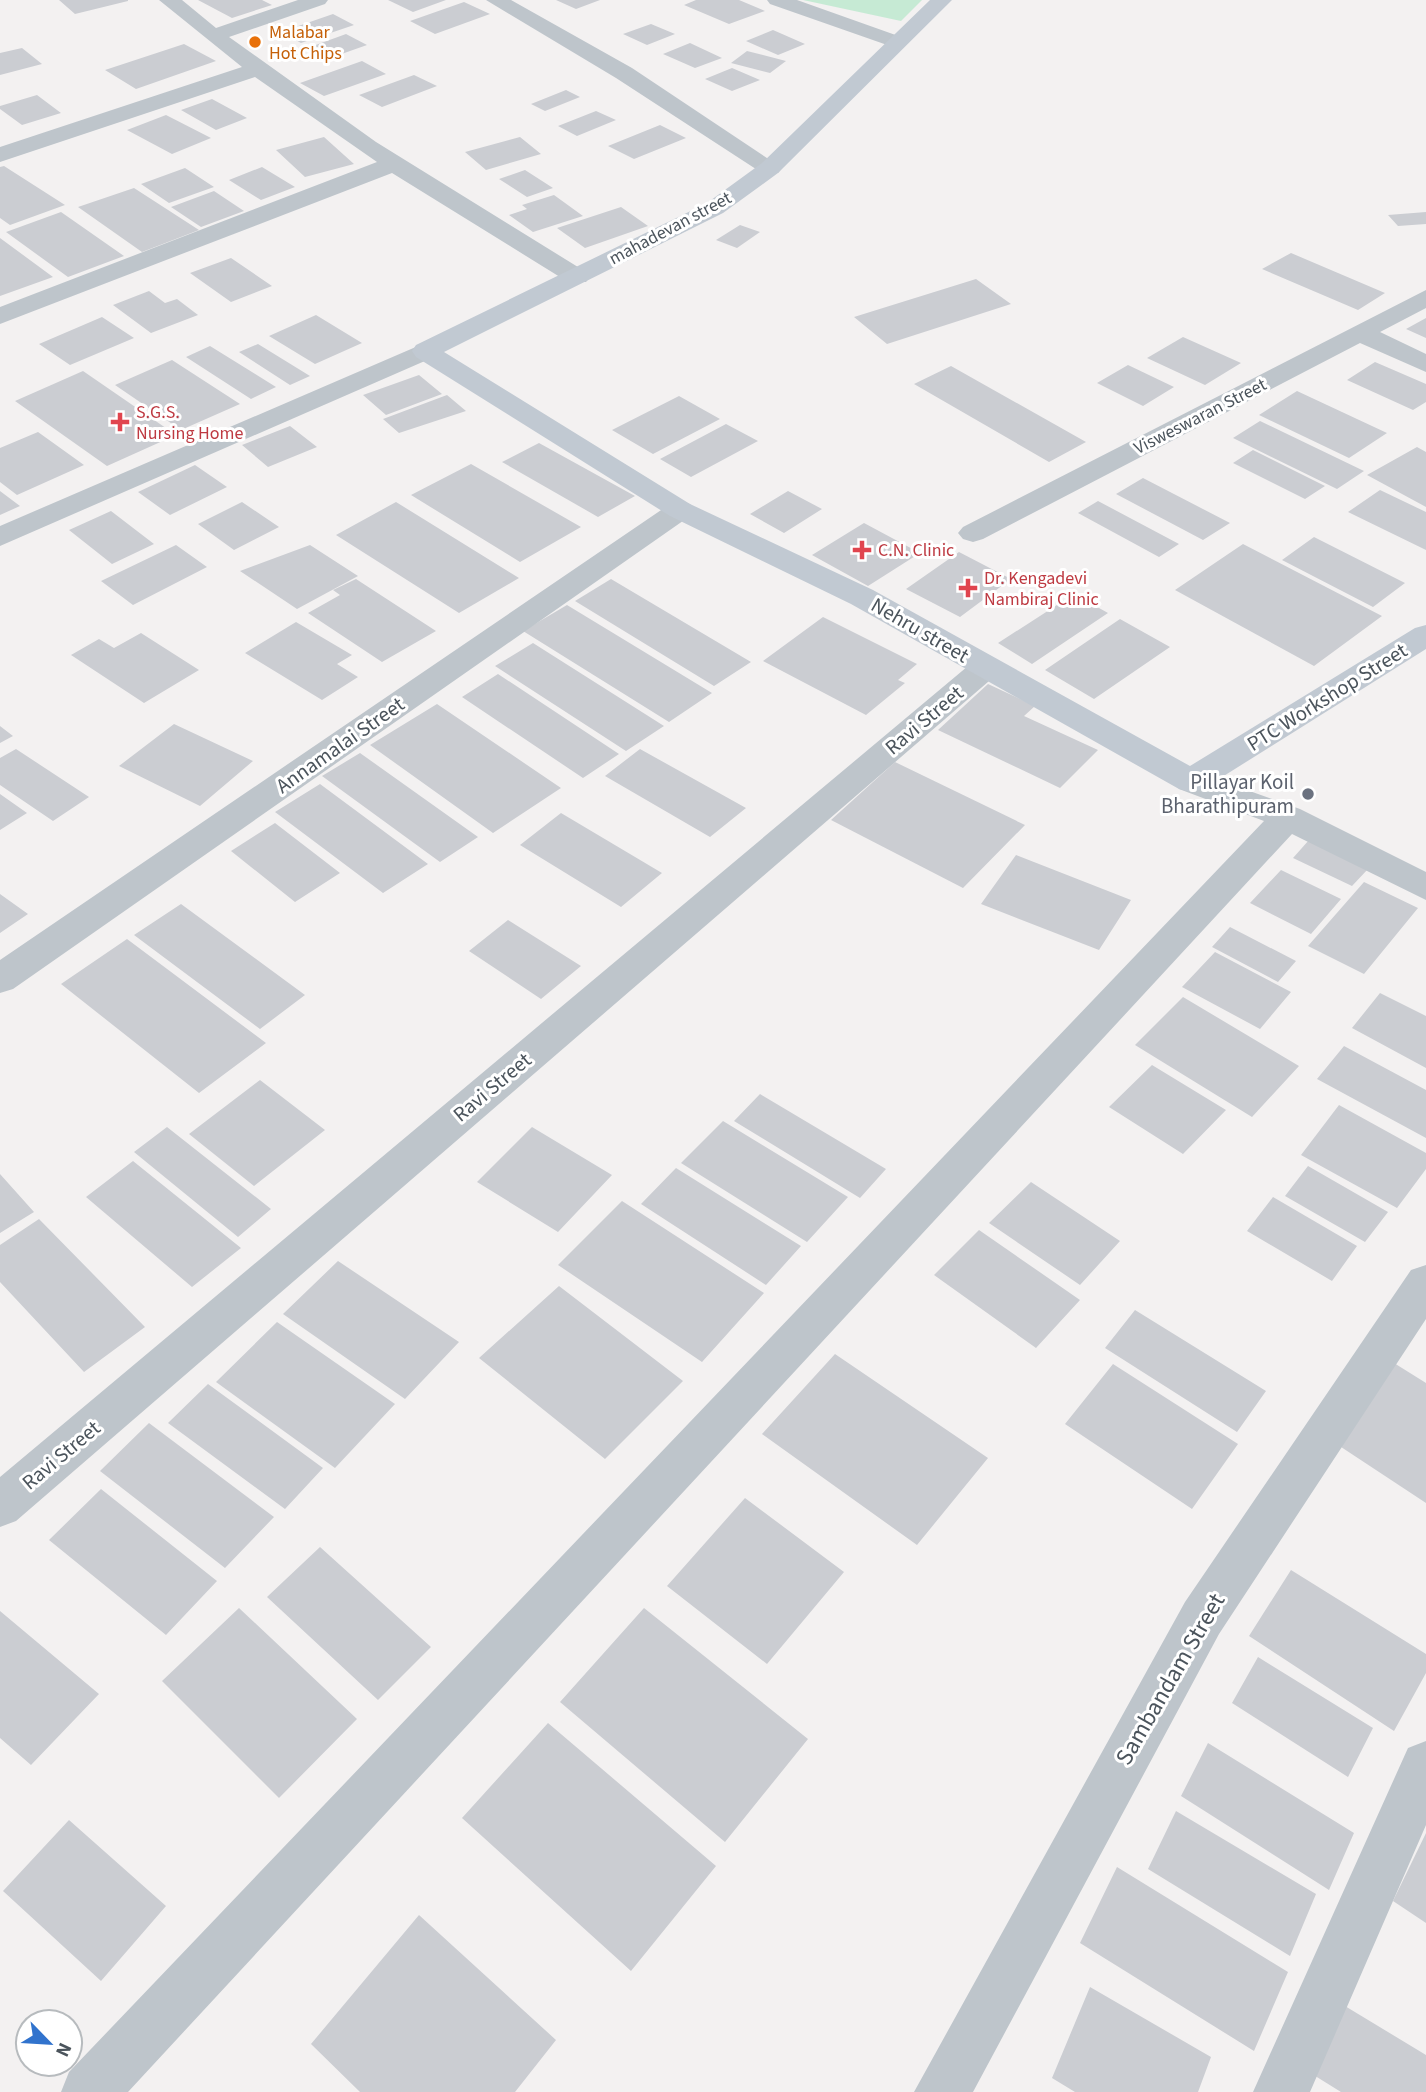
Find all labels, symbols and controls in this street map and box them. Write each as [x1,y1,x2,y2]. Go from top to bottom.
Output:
place label: Malabar Hot Chips [269,20,342,66]
marker: Malabar Hot Chips [247,34,263,50]
street label: mahadevan street [605,186,736,271]
street label: Visweswaran Street [1130,372,1271,461]
place label: S.G.S. Nursing Home [136,400,244,446]
marker: S.G.S. Nursing Home [110,412,130,432]
place label: C.N. Clinic [878,538,954,563]
marker: C.N. Clinic [852,540,872,560]
place label: Dr. Kengadevi Nambiraj Clinic [984,566,1099,612]
marker: Dr. Kengadevi Nambiraj Clinic [958,578,978,598]
street label: Nehru street [865,590,975,670]
street label: PTC Workshop Street [1241,636,1413,758]
street label: Ravi Street [878,678,970,762]
street label: Annamalai Street [270,689,410,801]
place label: Pillayar Koil Bharathipuram [1161,767,1294,821]
marker: Pillayar Koil Bharathipuram [1300,786,1316,802]
street label: Ravi Street [446,1045,538,1129]
street label: Ravi Street [15,1413,107,1497]
street label: Sambandam Street [1107,1587,1234,1772]
north arrow [14,2008,84,2078]
text: N [48,2038,78,2061]

